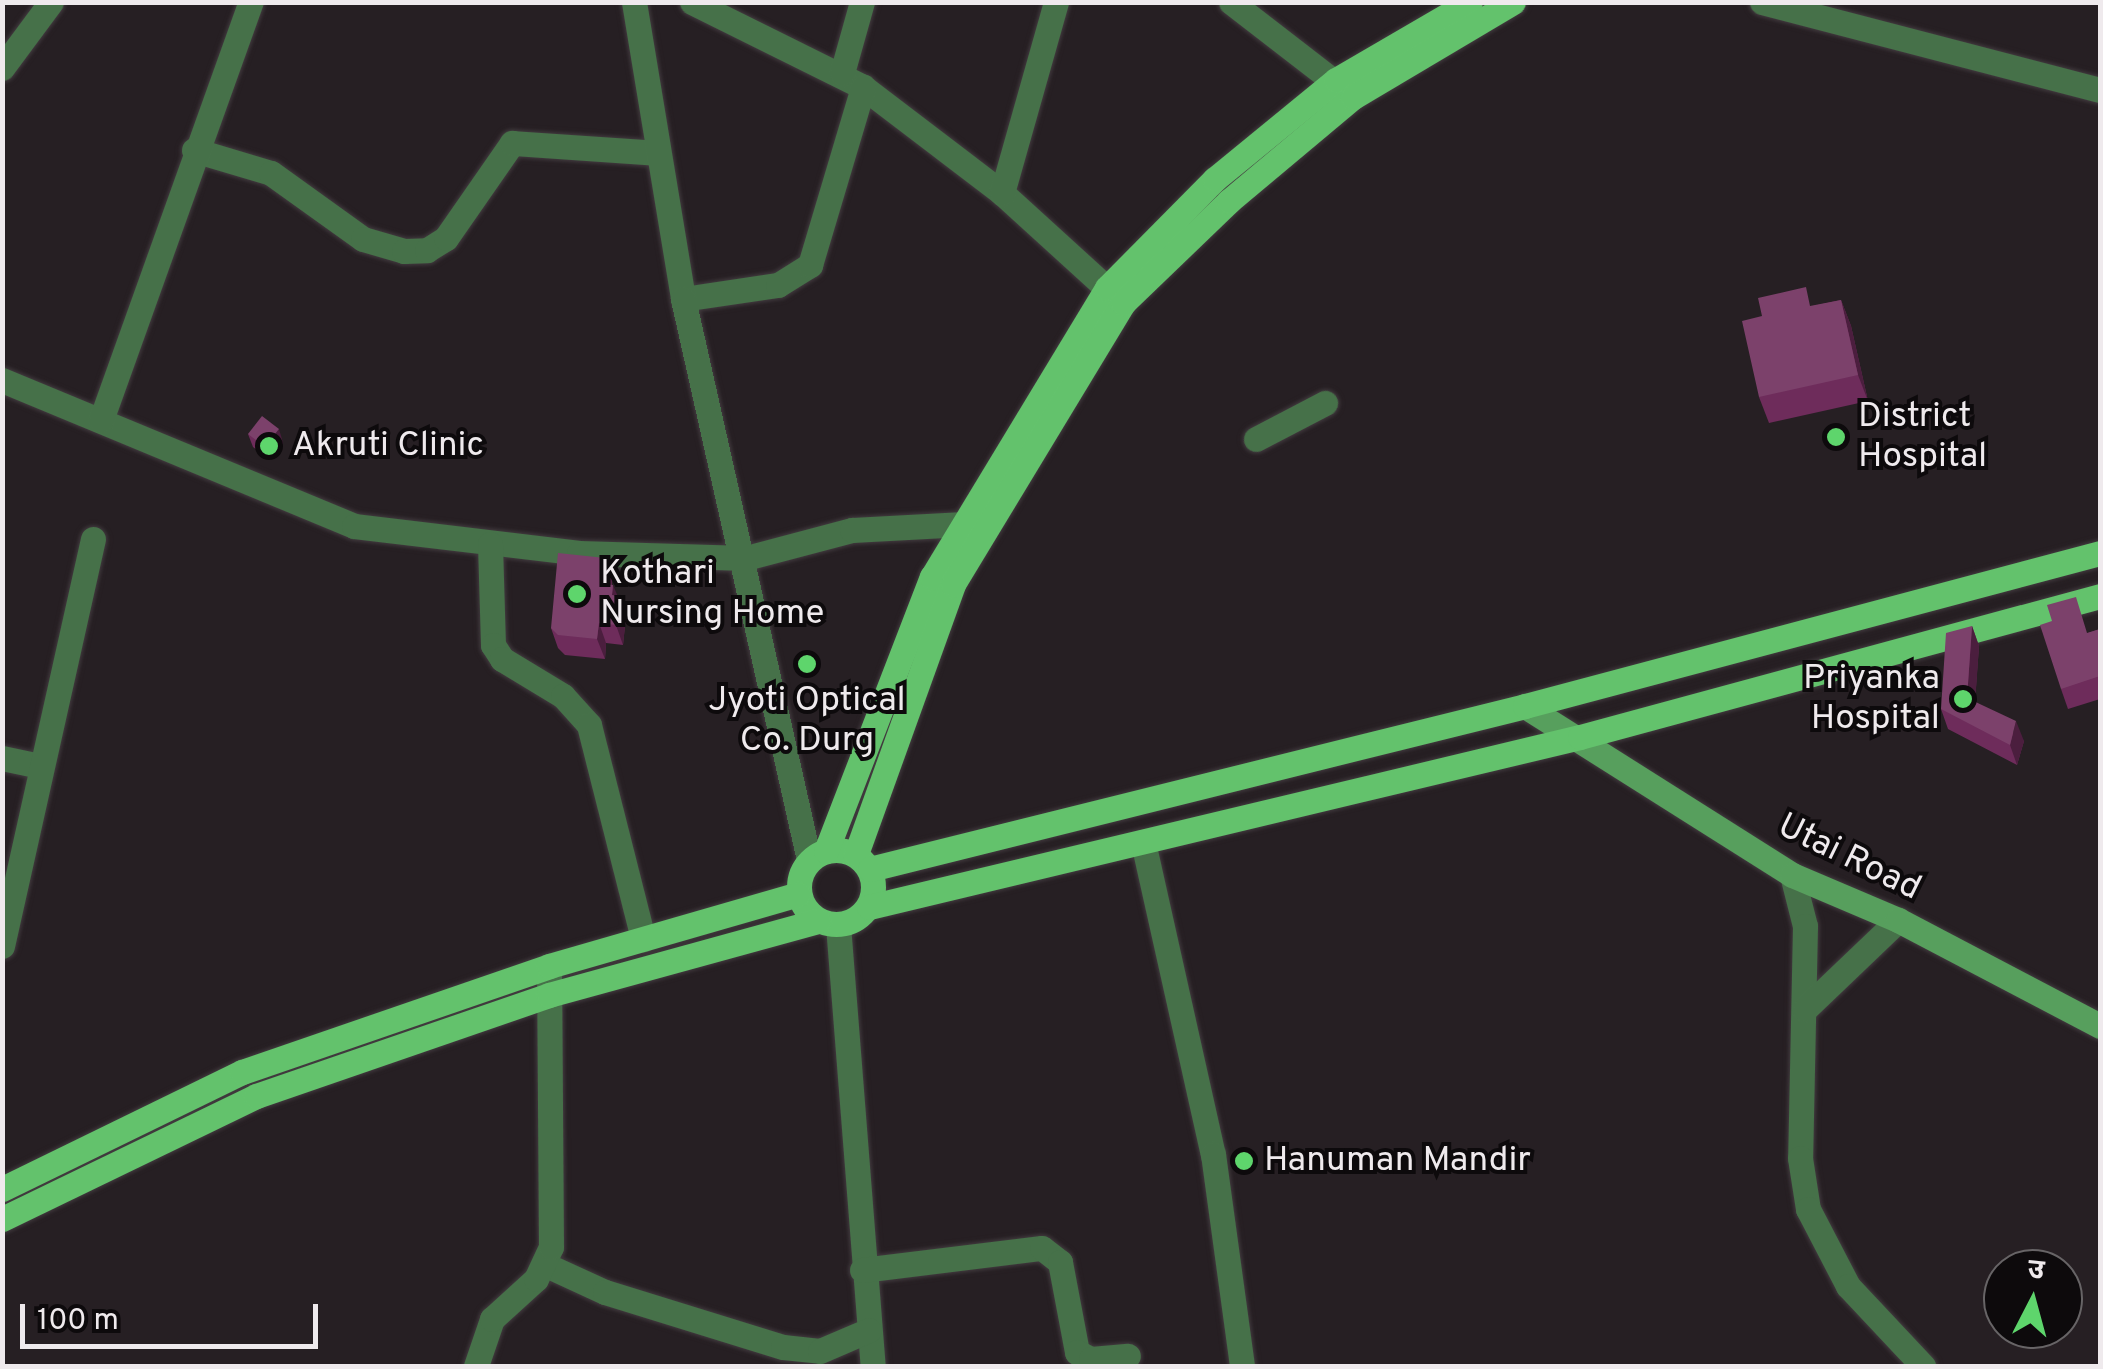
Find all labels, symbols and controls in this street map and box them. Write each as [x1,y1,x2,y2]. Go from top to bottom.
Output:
place label: District Hospital [1858,396,1987,478]
marker: District Hospital [1823,424,1849,450]
place label: Akruti Clinic [292,425,484,467]
marker: Akruti Clinic [256,433,282,459]
place label: Kothari Nursing Home [600,553,824,635]
marker: Kothari Nursing Home [564,581,590,607]
marker: Jyoti Optical Co. Durg [796,653,818,675]
place label: Priyanka Hospital [1803,658,1940,740]
place label: Jyoti Optical Co. Durg [708,680,906,762]
marker: Priyanka Hospital [1950,686,1976,712]
street label: Utai Road [1771,805,1927,911]
place label: Hanuman Mandir [1264,1140,1531,1182]
marker: Hanuman Mandir [1233,1150,1255,1172]
north arrow [1983,1249,2083,1349]
text: उ [2026,1252,2046,1290]
scale bar [25,1284,322,1346]
text: 100 m [37,1303,119,1340]

